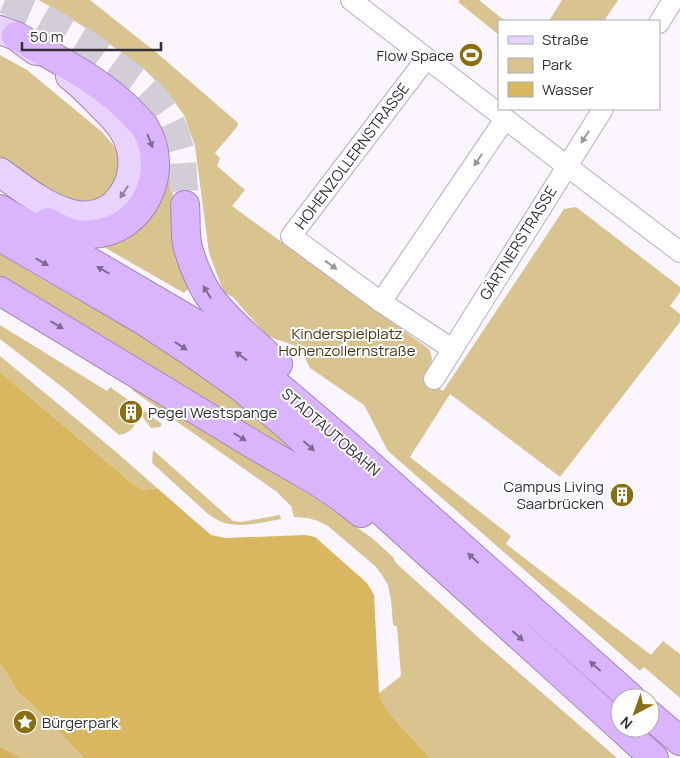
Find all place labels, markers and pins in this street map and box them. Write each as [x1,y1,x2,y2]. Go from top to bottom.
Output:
sports icon: Flow Space [458,42,484,68]
place label: Flow Space [377,45,454,66]
building icon: Pegel Westspange [118,399,144,425]
place label: Pegel Westspange [148,402,278,423]
place label: Campus Living Saarbrücken [503,476,604,514]
building icon: Campus Living Saarbrücken [609,482,635,508]
place icon: Bürgerpark [12,709,38,735]
place label: Bürgerpark [42,712,119,733]

